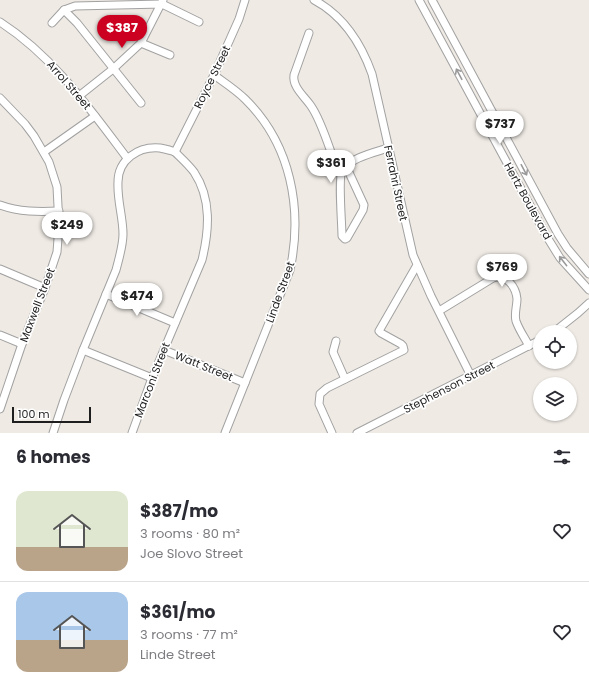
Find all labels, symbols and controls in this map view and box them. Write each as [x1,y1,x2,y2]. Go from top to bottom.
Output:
pin: $387 [98,15,146,49]
text: $387 [106,18,138,37]
street label: Royce Street [190,43,234,111]
street label: Arrol Street [43,57,95,113]
one-way arrow [455,68,463,80]
pin: $737 [476,111,524,145]
text: $737 [485,114,515,133]
street label: Ferrahri Street [380,144,412,222]
pin: $361 [307,150,355,184]
text: $361 [316,153,346,172]
street label: Hertz Boulevard [500,160,556,242]
one-way arrow [520,164,528,176]
pin: $249 [43,212,91,246]
text: $249 [51,215,83,234]
pin: $769 [478,254,526,288]
one-way arrow [558,256,567,267]
text: $769 [486,257,518,276]
street label: Linde Street [262,259,298,325]
street label: Maxwell Street [15,265,59,345]
pin: $474 [113,283,161,317]
text: $474 [120,286,154,305]
map controls [533,325,577,421]
button: locate [533,325,577,369]
street label: Marconi Street [130,340,174,420]
street label: Watt Street [173,347,235,385]
street label: Stephenson Street [401,357,497,417]
button: layers [533,377,577,421]
scale bar [12,405,91,424]
text: 100 m [18,406,50,422]
text: 6 homes [16,445,91,469]
icon: filters [551,446,573,468]
text: $387/mo [140,499,218,523]
icon: home [48,507,96,555]
icon: heart [551,520,573,542]
text: 3 rooms · 80 m² [140,524,240,543]
text: Joe Slovo Street [140,544,243,563]
text: $361/mo [140,600,215,624]
icon: home [48,608,96,656]
icon: heart [551,621,573,643]
text: 3 rooms · 77 m² [140,625,238,644]
text: Linde Street [140,645,216,664]

